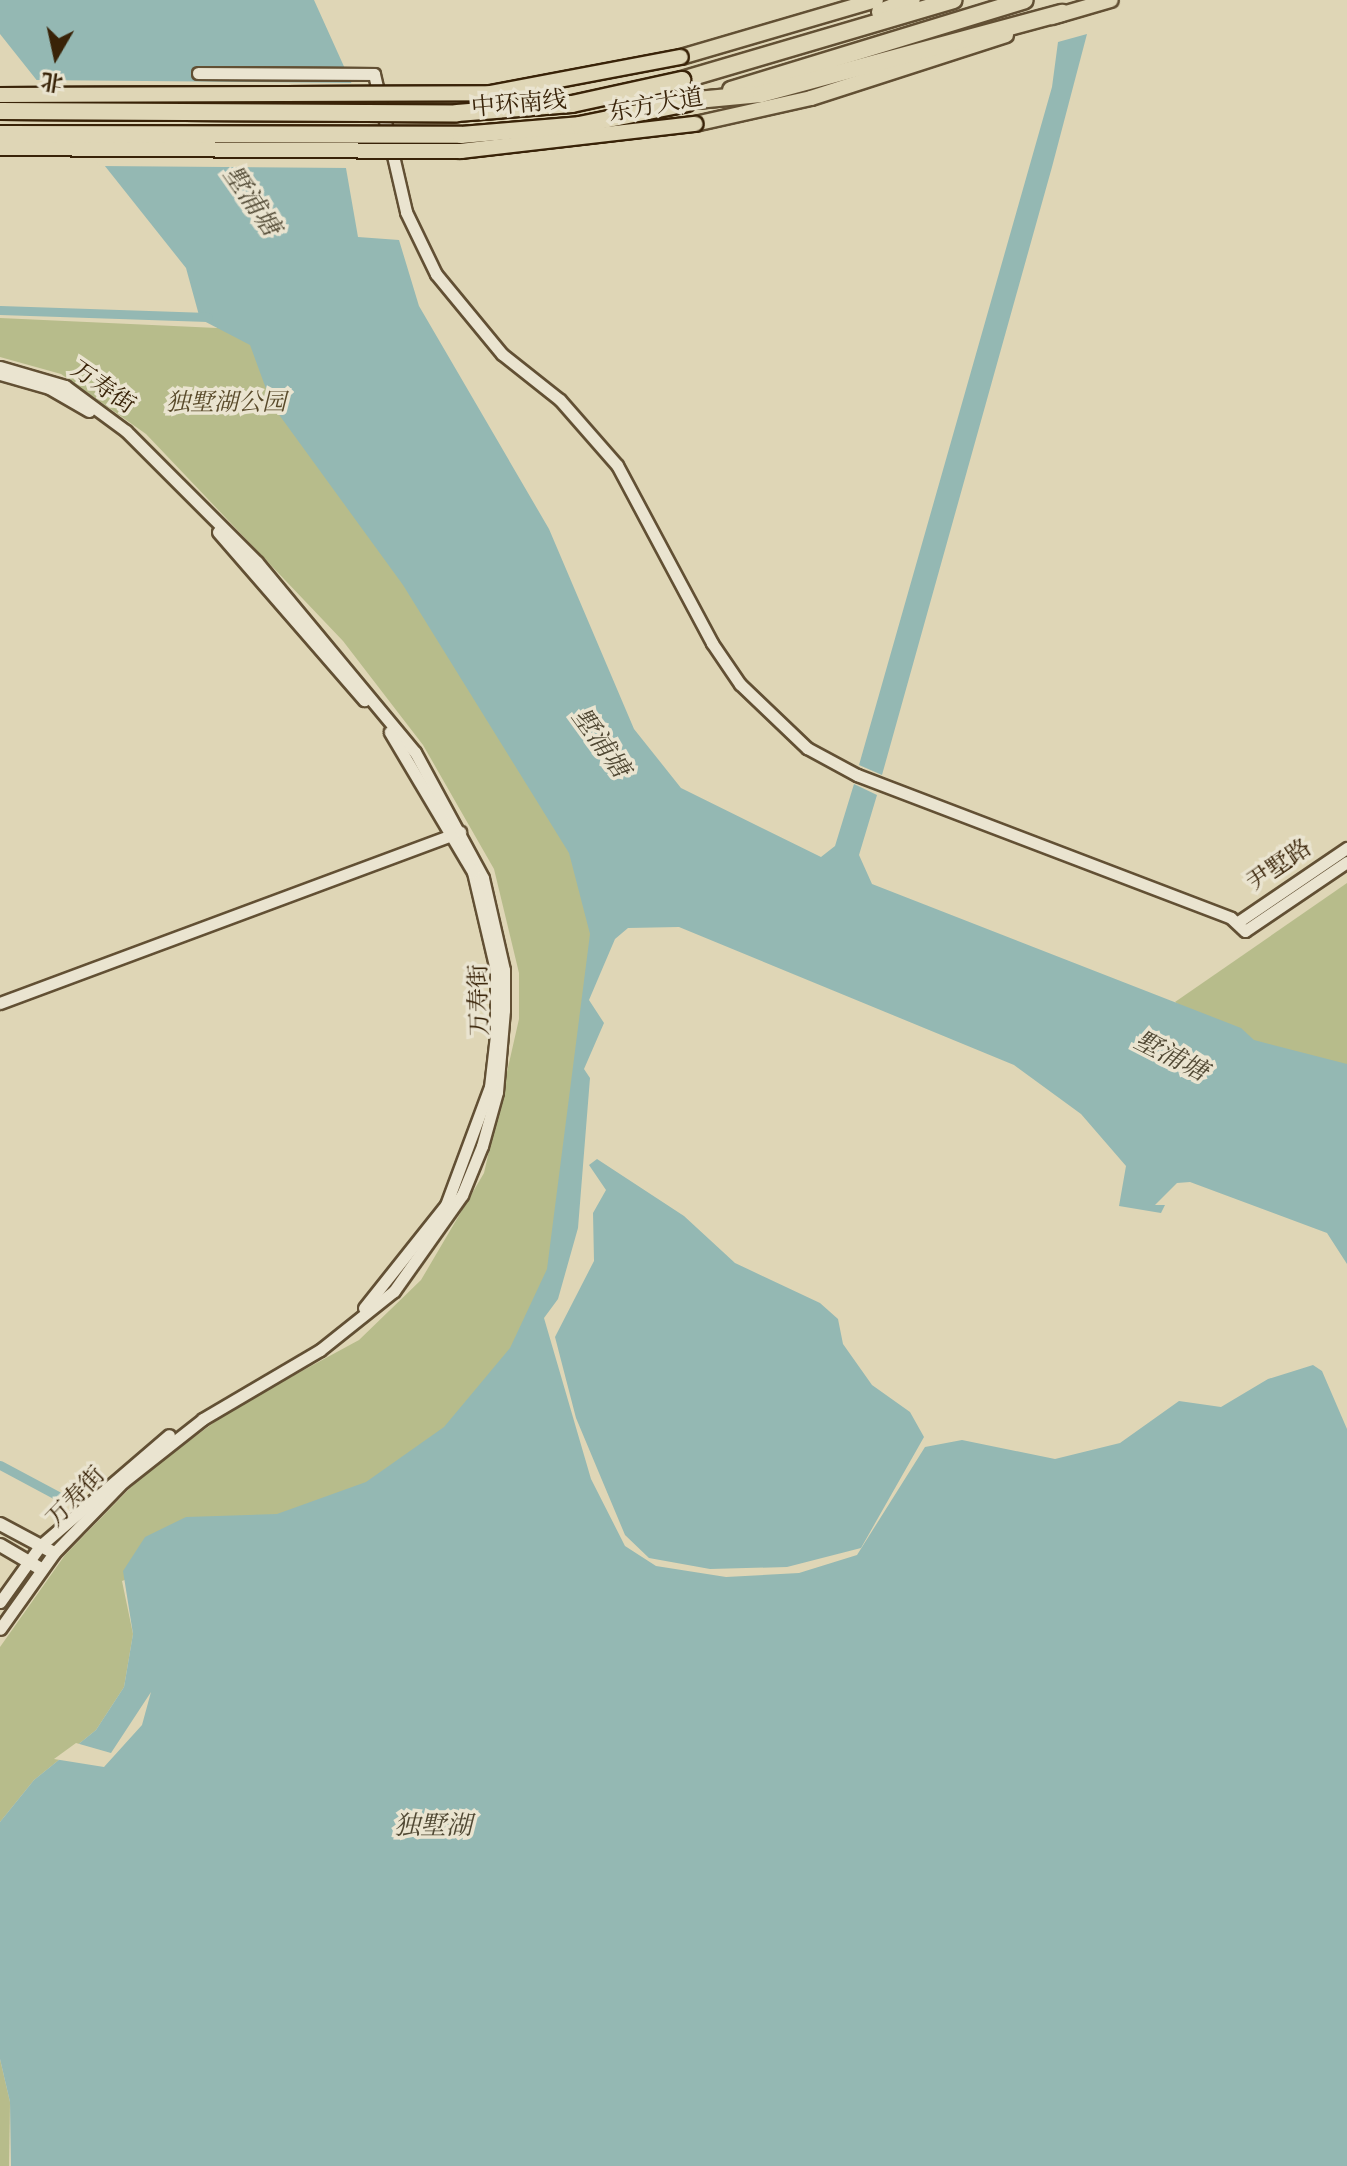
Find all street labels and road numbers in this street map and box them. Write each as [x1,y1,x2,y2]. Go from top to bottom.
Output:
street label: 东方大道 [606,84,706,130]
street label: 中环南线 [470,87,568,125]
street label: 万寿街 [64,357,140,421]
street label: 尹墅路 [1242,835,1318,899]
street label: 万寿街 [466,964,496,1036]
street label: 万寿街 [42,1462,112,1534]

